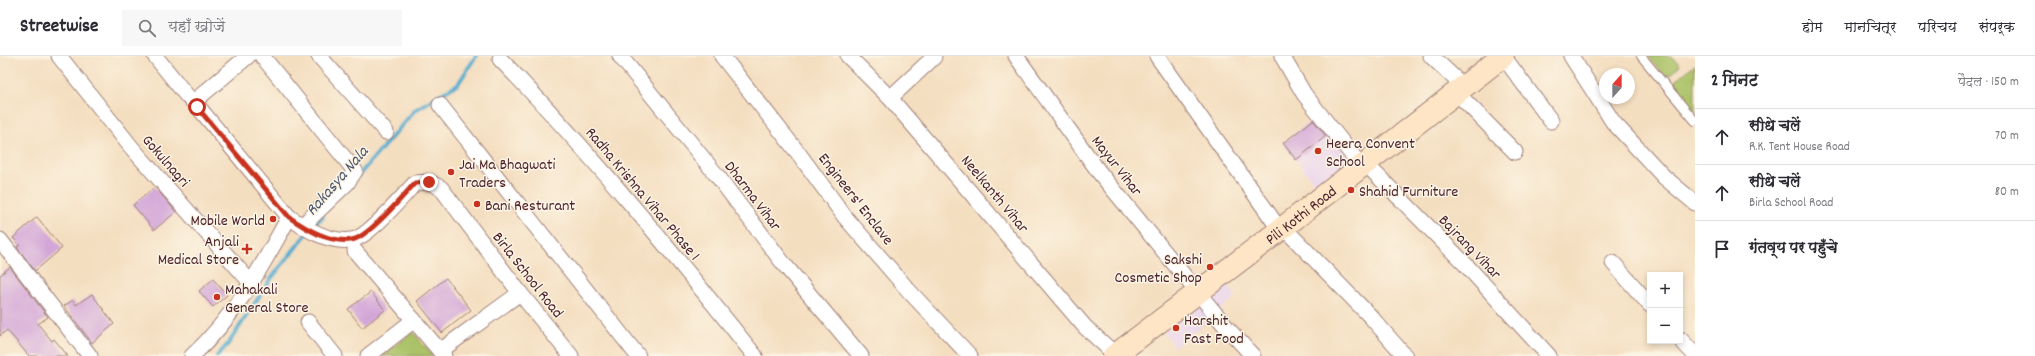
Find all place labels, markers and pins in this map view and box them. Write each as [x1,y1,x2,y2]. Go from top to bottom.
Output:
place label: Heera Convent School [1326,133,1415,174]
marker: Heera Convent School [1313,146,1323,156]
place label: Jai Ma Bhagwati Traders [459,154,556,195]
marker: Jai Ma Bhagwati Traders [446,167,456,177]
place label: Shahid Furniture [1359,181,1458,204]
marker: Shahid Furniture [1346,185,1356,195]
place label: Bani Resturant [485,195,575,218]
marker: Bani Resturant [472,199,482,209]
place label: Mobile World [191,210,265,233]
marker: Mobile World [268,214,278,224]
place label: Anjali Medical Store [158,231,239,272]
marker: Anjali Medical Store [242,244,252,254]
place label: Sakshi Cosmetic Shop [1114,249,1202,290]
marker: Sakshi Cosmetic Shop [1205,262,1215,272]
place label: Mahakali General Store [225,279,309,320]
marker: Mahakali General Store [212,292,222,302]
place label: Harshit Fast Food [1184,310,1244,351]
marker: Harshit Fast Food [1171,323,1181,333]

